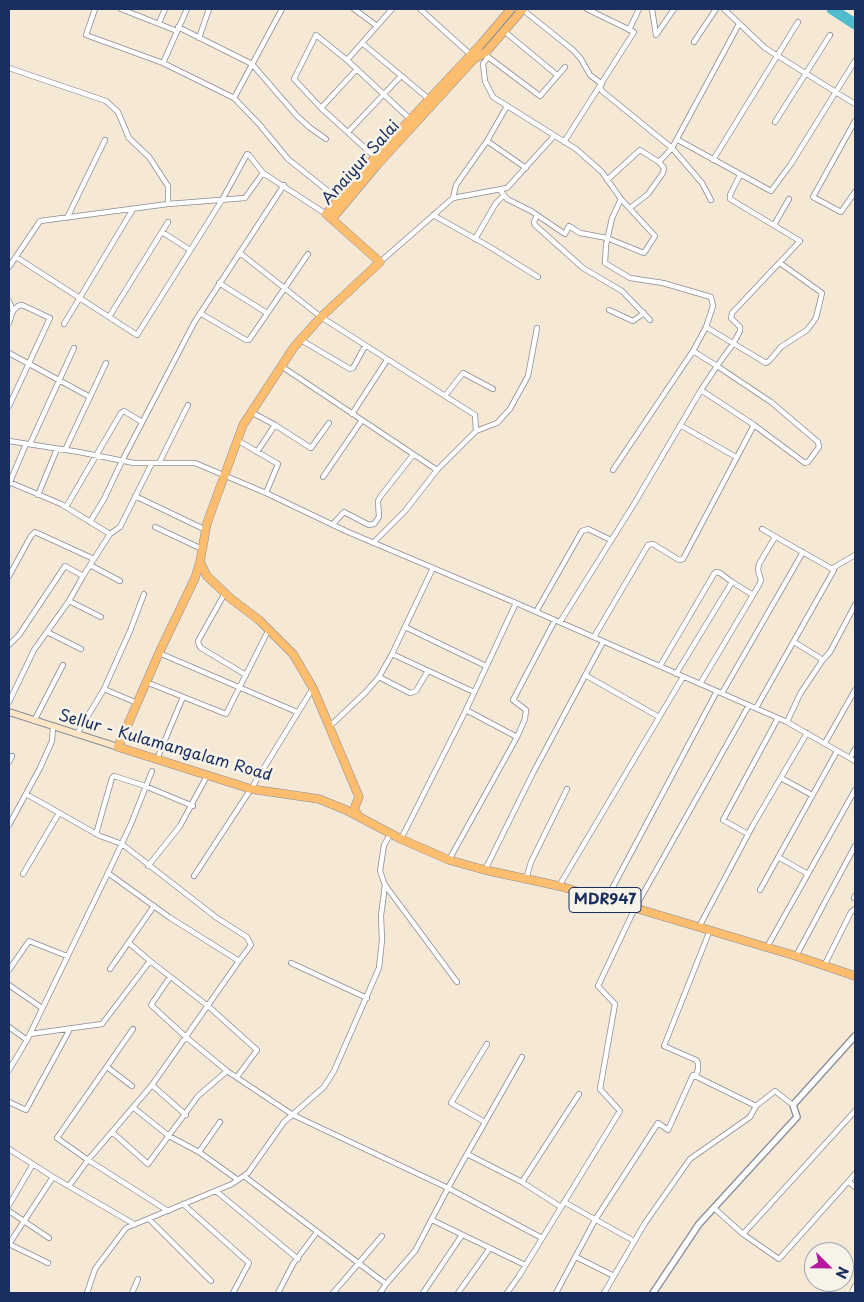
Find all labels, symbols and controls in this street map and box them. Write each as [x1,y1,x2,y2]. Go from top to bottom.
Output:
street label: Anaiyur Salai [318,117,404,209]
street label: Sellur - Kulamangalam Road [56,706,274,786]
road number: MDR947 [569,888,641,912]
north arrow [804,1242,854,1292]
text: N [831,1263,854,1282]

